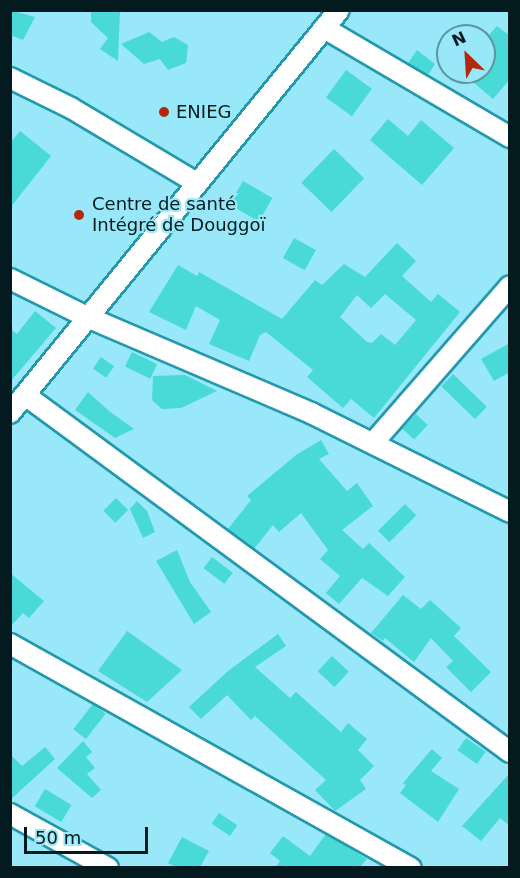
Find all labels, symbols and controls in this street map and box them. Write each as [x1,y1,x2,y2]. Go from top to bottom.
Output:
north arrow [436,24,496,84]
text: N [449,28,469,50]
place label: ENIEG [176,101,231,123]
marker: ENIEG [157,105,171,119]
place label: Centre de santé Intégré de Douggoï [92,194,265,236]
marker: Centre de santé Intégré de Douggoï [70,206,88,224]
scale bar [27,815,152,853]
text: 50 m [35,827,81,848]

